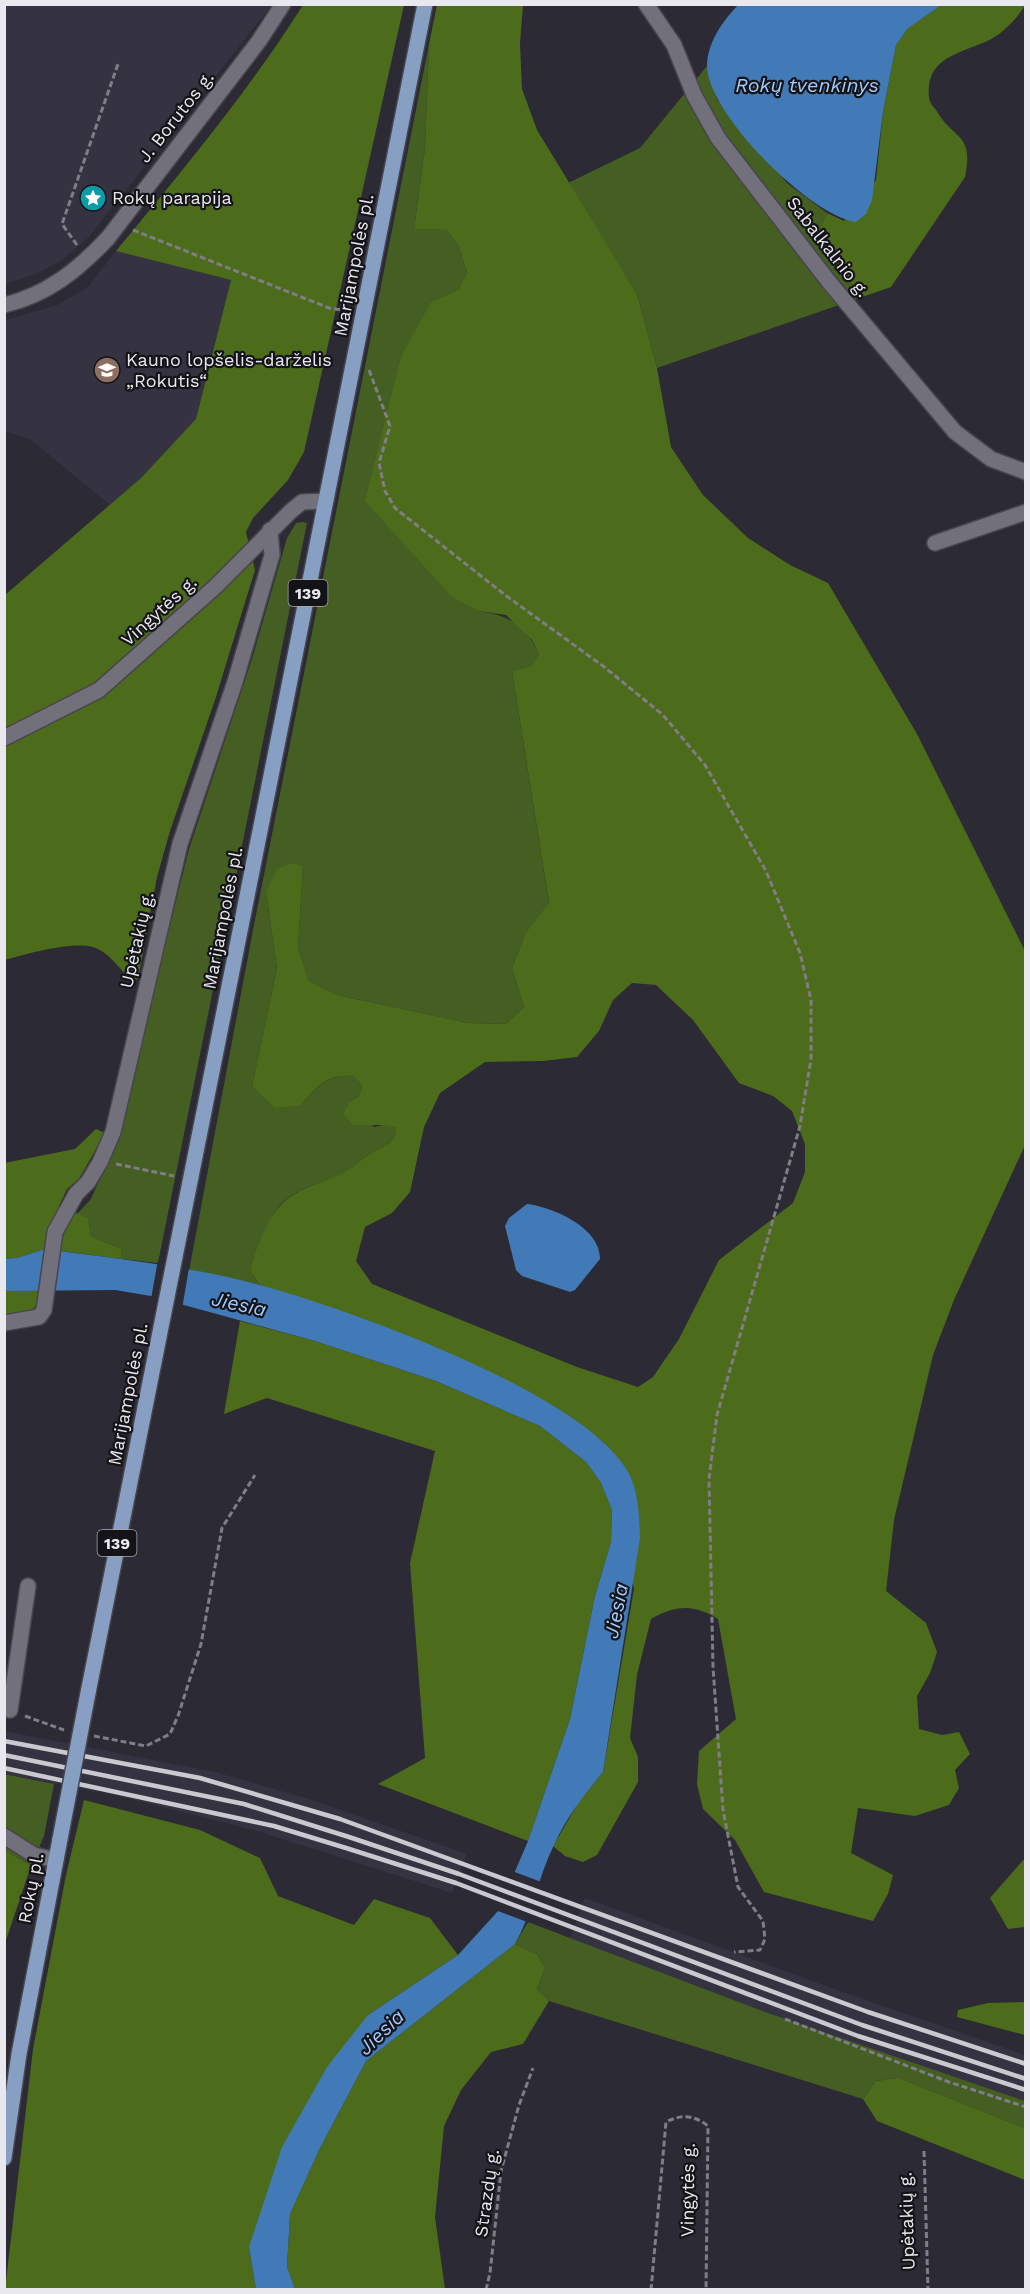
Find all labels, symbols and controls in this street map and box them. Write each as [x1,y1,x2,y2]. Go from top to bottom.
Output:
street label: J. Borutos g. [133,67,218,167]
water label: Rokų tvenkinys [735,73,879,97]
place icon: Rokų parapija [78,183,108,213]
place label: Rokų parapija [112,187,232,208]
street label: Marijampolės pl. [329,192,378,338]
street label: Sabalkalnio g. [783,192,874,301]
place label: Kauno lopšelis-darželis „Rokutis“ [126,349,332,391]
school or university icon: Kauno lopšelis-darželis „Rokutis“ [92,355,122,385]
street label: Vingytės g. [117,571,201,650]
road number: 139 [288,580,328,606]
street label: Marijampolės pl. [198,845,247,991]
street label: Upėtakių g. [115,890,158,990]
water label: Jiesia [210,1287,268,1321]
street label: Marijampolės pl. [103,1321,152,1467]
road number: 139 [98,1530,136,1556]
water label: Jiesia [599,1582,633,1640]
street label: Rokų pl. [13,1851,48,1925]
water label: Jiesia [353,2004,409,2060]
street label: Vingytės g. [676,2143,699,2237]
street label: Strazdų g. [470,2148,503,2238]
street label: Upėtakių g. [894,2171,919,2271]

